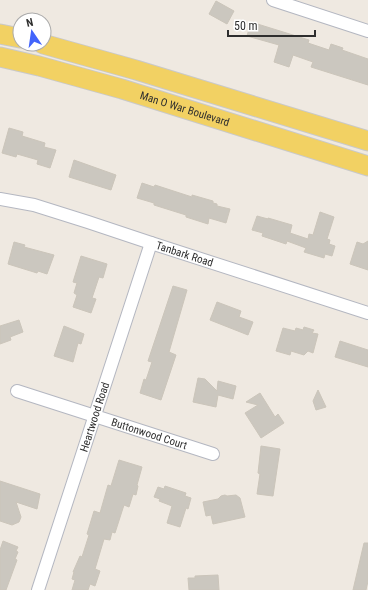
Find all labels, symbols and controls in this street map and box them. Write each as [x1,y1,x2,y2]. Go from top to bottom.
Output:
north arrow [12,12,52,52]
scale bar [228,12,315,38]
text: N [25,16,35,30]
text: 50 m [234,19,258,33]
street label: Man O War Boulevard [138,89,231,129]
street label: Tanbark Road [154,239,215,269]
street label: Heartwood Road [77,380,112,453]
street label: Buttonwood Court [110,415,189,452]

